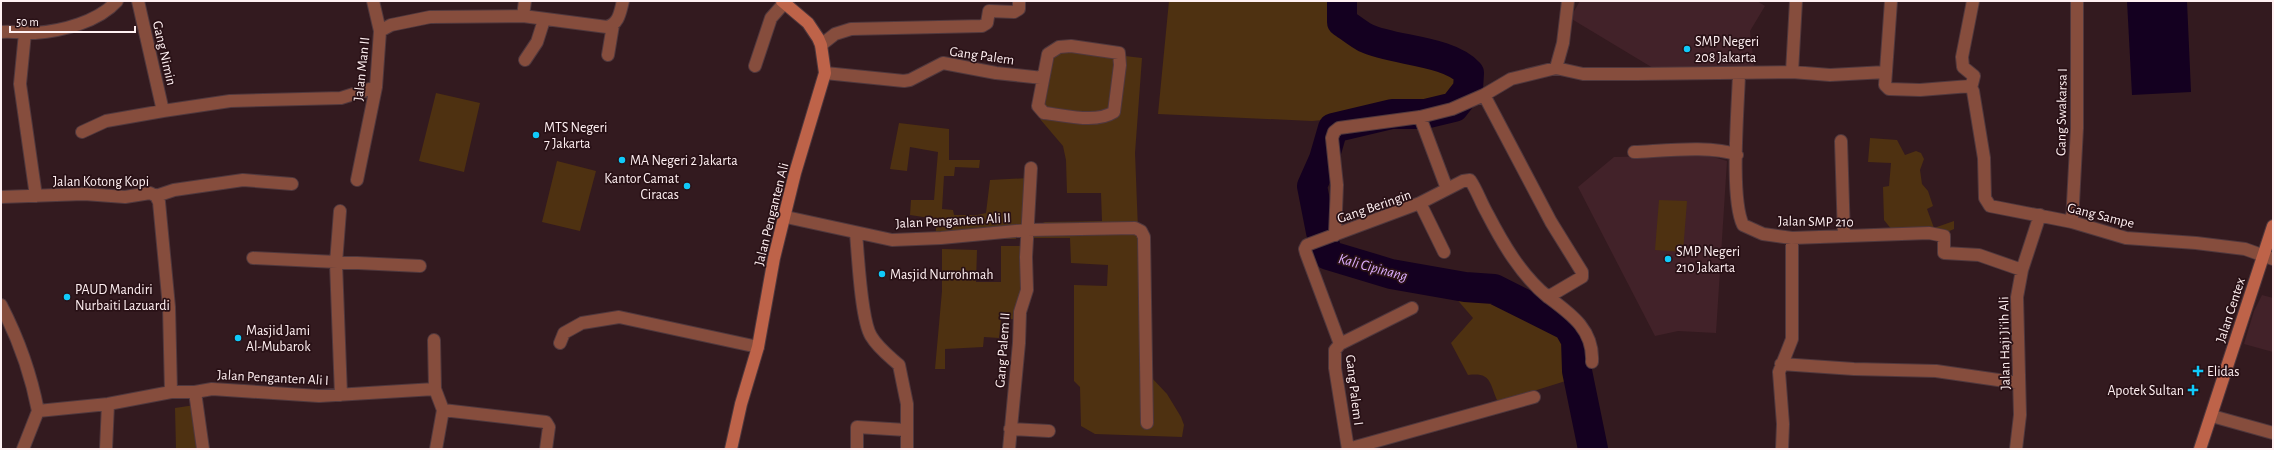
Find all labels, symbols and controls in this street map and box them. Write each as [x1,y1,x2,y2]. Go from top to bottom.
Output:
scale bar [10,8,135,34]
text: 50 m [16,16,39,28]
street label: Gang Nimin [150,20,178,87]
place label: SMP Negeri 208 Jakarta [1695,35,1759,65]
street label: Jalan Man II [352,36,372,102]
marker: SMP Negeri 208 Jakarta [1682,44,1692,54]
street label: Gang Palem [948,45,1015,67]
street label: Gang Swakarsa I [2054,68,2070,156]
place label: MTS Negeri 7 Jakarta [544,121,607,151]
marker: MTS Negeri 7 Jakarta [531,130,541,140]
place label: MA Negeri 2 Jakarta [630,154,738,168]
marker: MA Negeri 2 Jakarta [617,155,627,165]
street label: Jalan Penganten Ali [752,161,792,267]
place label: Kantor Camat Ciracas [604,172,680,202]
street label: Jalan Kotong Kopi [53,175,149,189]
marker: Kantor Camat Ciracas [682,181,692,191]
street label: Gang Beringin [1335,188,1413,226]
street label: Gang Sampe [2066,201,2136,231]
street label: Jalan Penganten Ali II [895,211,1011,231]
street label: Jalan SMP 210 [1778,214,1854,230]
place label: SMP Negeri 210 Jakarta [1676,245,1740,275]
water label: Kali Cipinang [1337,251,1409,284]
marker: SMP Negeri 210 Jakarta [1663,254,1673,264]
place label: Masjid Nurrohmah [890,268,994,282]
marker: Masjid Nurrohmah [877,269,887,279]
street label: Jalan Centex [2214,276,2248,344]
place label: PAUD Mandiri Nurbaiti Lazuardi [75,283,170,313]
marker: PAUD Mandiri Nurbaiti Lazuardi [62,292,72,302]
street label: Jalan Haji Ji'ih Ali [1997,296,2013,390]
street label: Gang Palem II [993,312,1013,388]
place label: Masjid Jami Al-Mubarok [246,324,311,354]
marker: Masjid Jami Al-Mubarok [233,333,243,343]
street label: Gang Palem I [1343,354,1365,426]
marker: Elidas [2192,365,2204,377]
place label: Elidas [2207,365,2239,379]
street label: Jalan Penganten Ali I [217,368,329,388]
place label: Apotek Sultan [2108,384,2184,398]
marker: Apotek Sultan [2187,384,2199,396]

